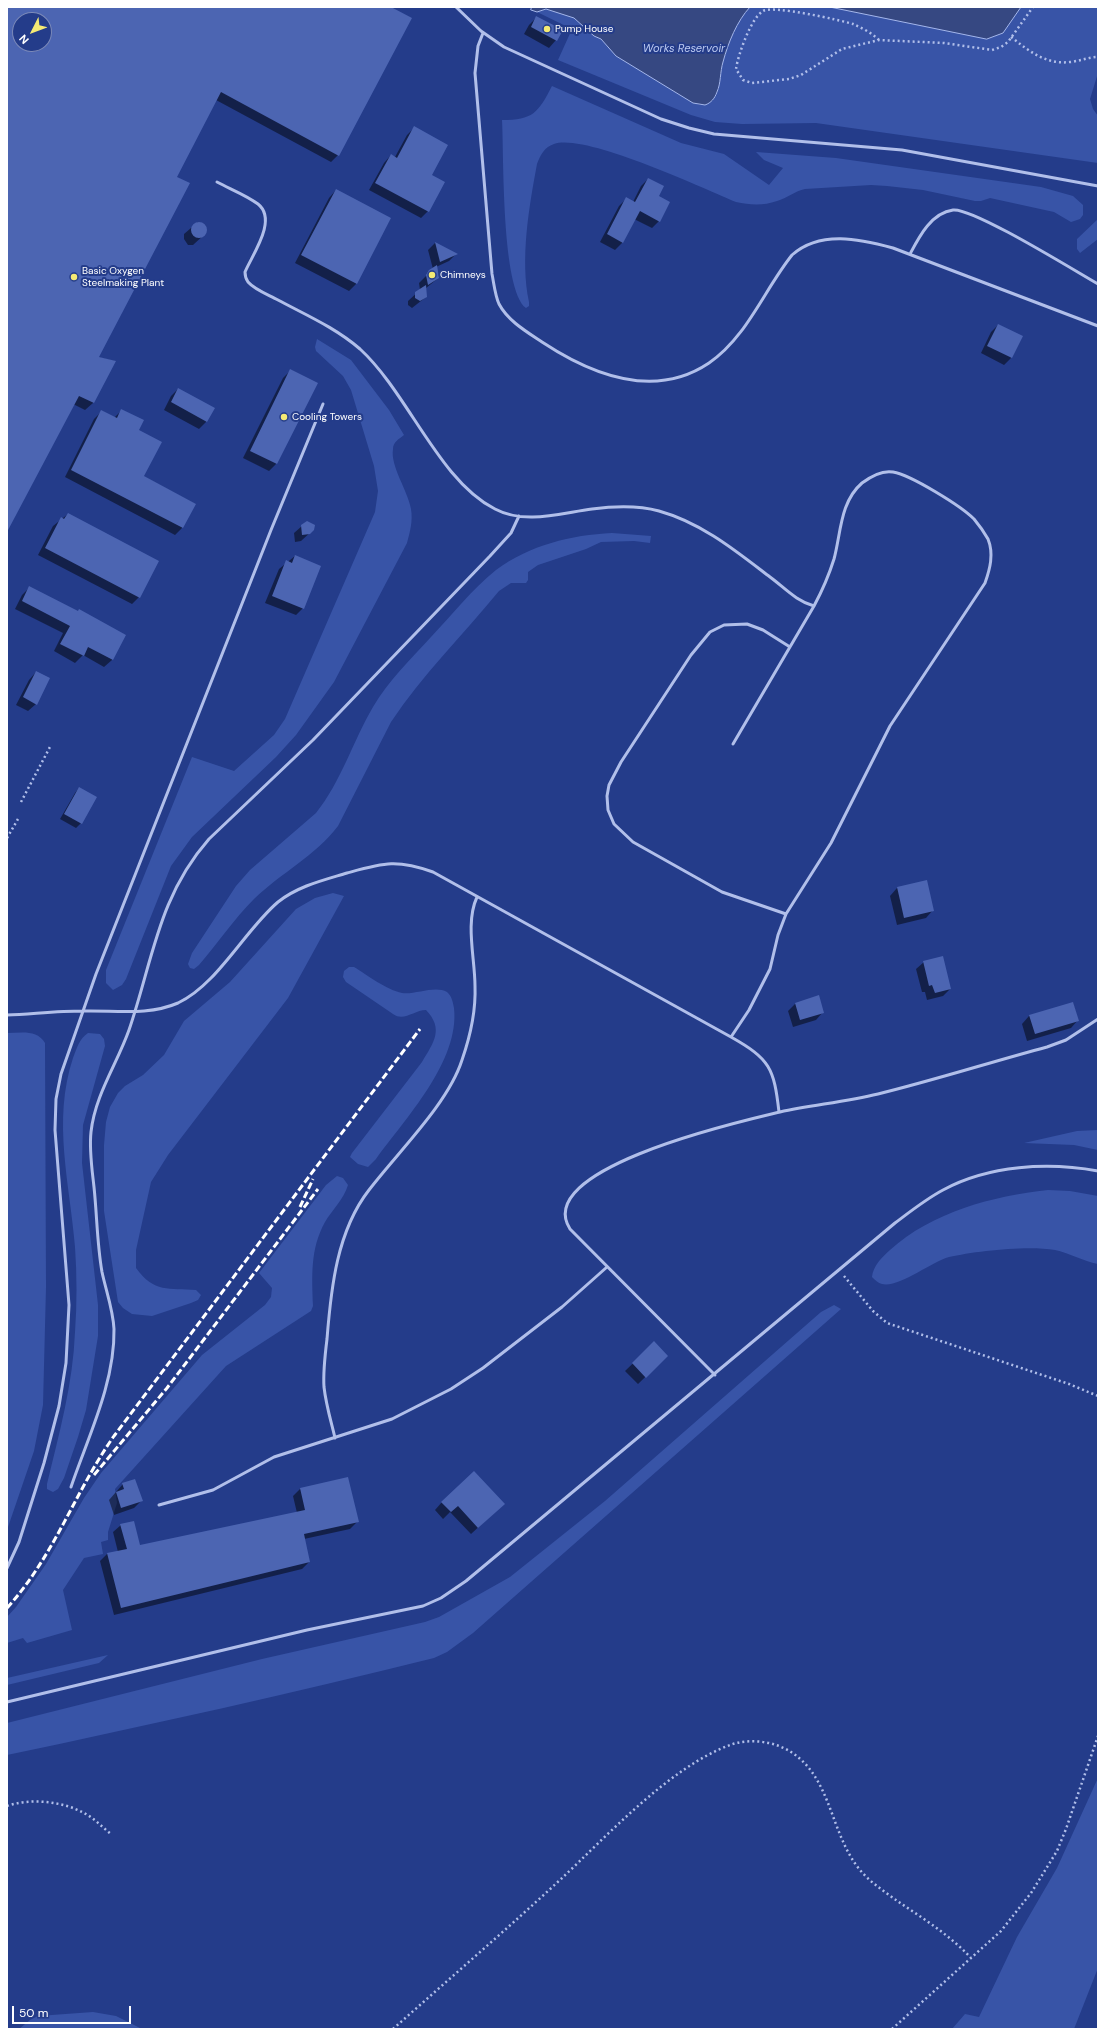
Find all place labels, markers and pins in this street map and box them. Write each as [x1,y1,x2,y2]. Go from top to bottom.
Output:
place label: Pump House [555,23,614,35]
marker: Pump House [542,24,552,34]
place label: Basic Oxygen Steelmaking Plant [82,265,164,288]
place label: Chimneys [440,269,486,281]
marker: Chimneys [427,270,437,280]
marker: Basic Oxygen Steelmaking Plant [69,272,79,282]
place label: Cooling Towers [292,411,362,423]
marker: Cooling Towers [279,412,289,422]

